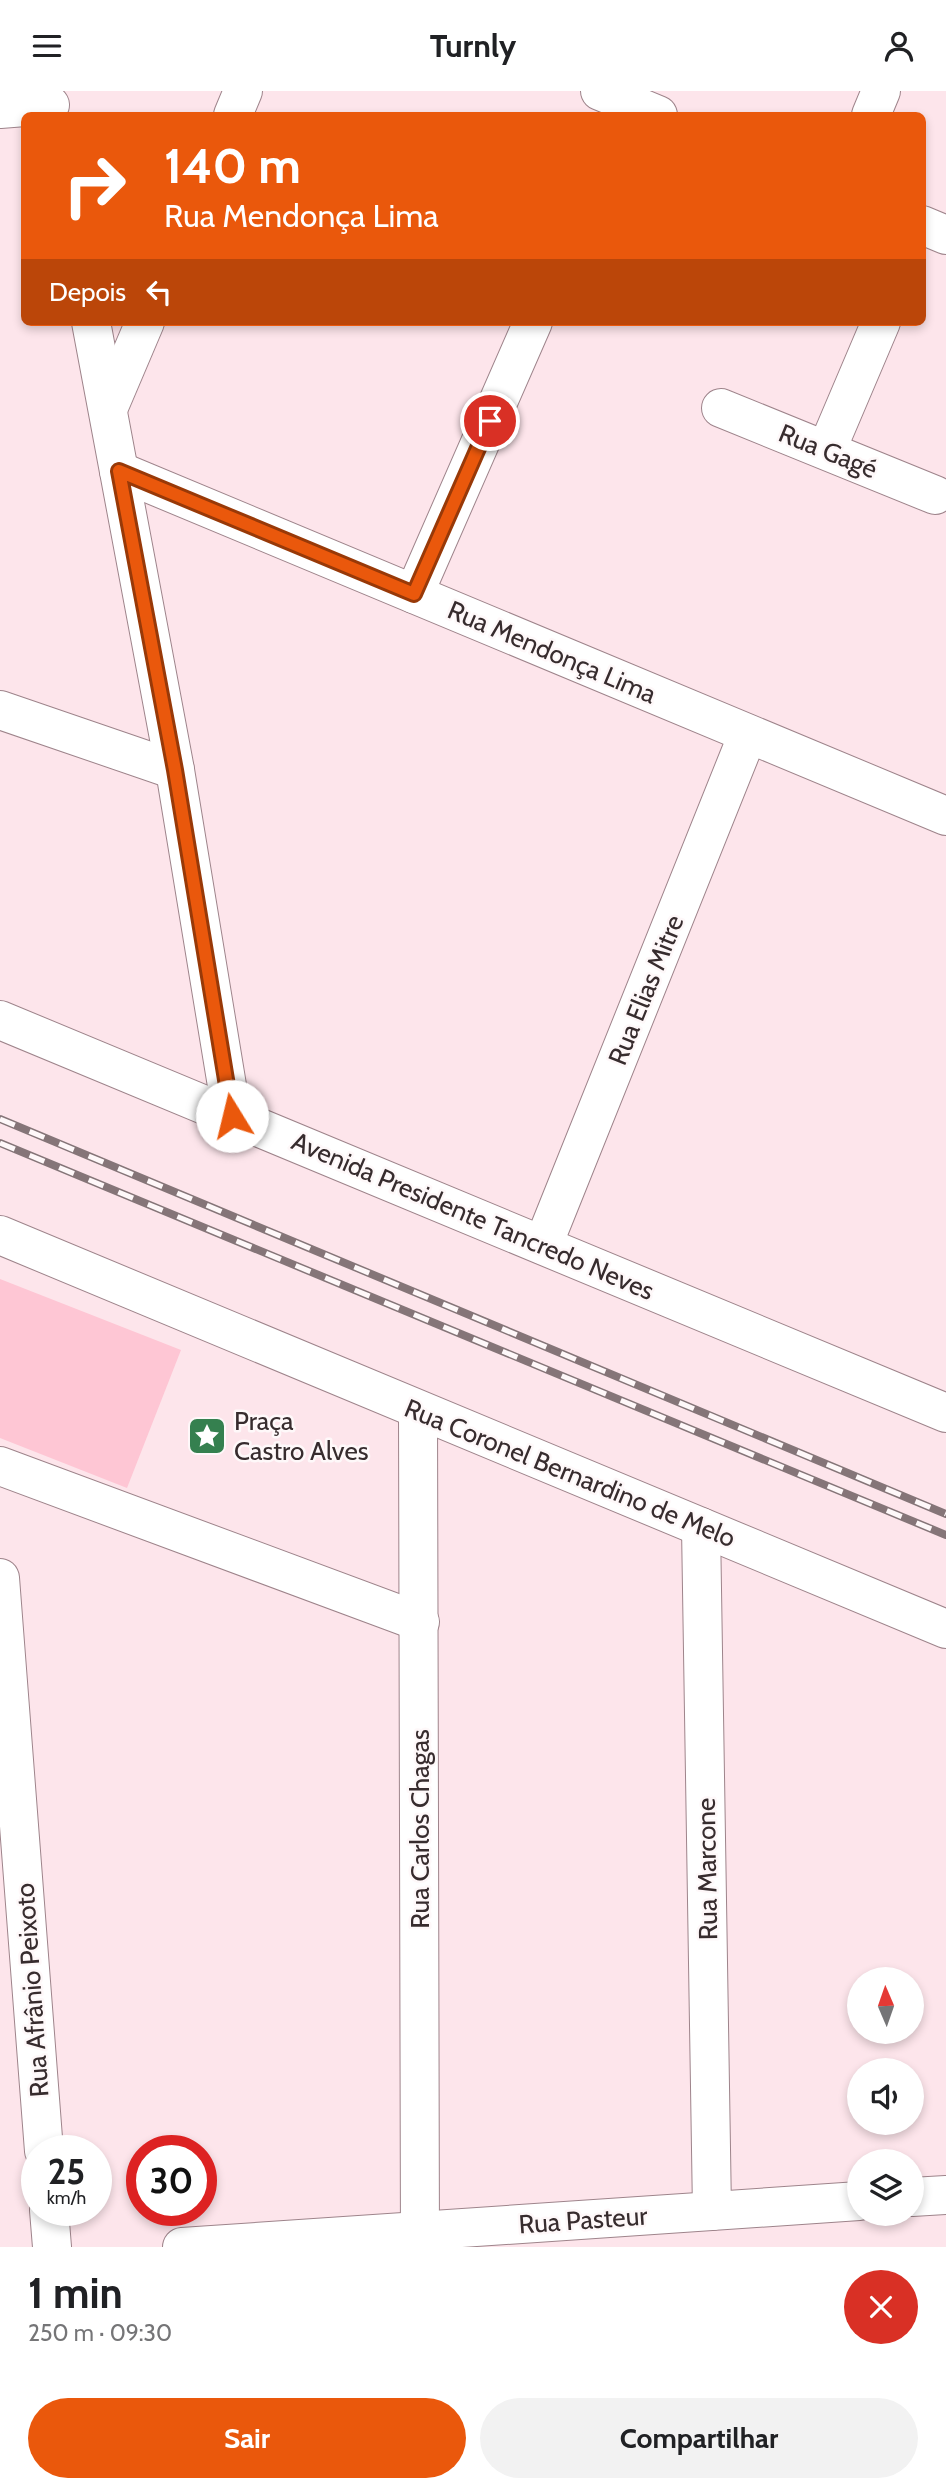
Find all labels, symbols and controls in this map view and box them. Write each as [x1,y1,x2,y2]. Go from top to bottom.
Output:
text: Turnly [430,26,516,65]
icon: menu [28,27,66,65]
icon: person [880,27,918,65]
text: 140 m [164,136,301,195]
icon: right [49,140,140,231]
text: Rua Mendonça Lima [164,196,439,235]
icon: left [140,273,178,311]
text: Depois [49,276,126,308]
pin [460,391,520,451]
icon: arrive [471,402,509,440]
street label: Rua Gagé [774,417,882,485]
street label: Rua Mendonça Lima [443,594,661,711]
street label: Rua Elias Mitre [601,910,691,1070]
position arrow [195,1079,269,1153]
street label: Avenida Presidente Tancredo Neves [287,1125,659,1307]
street label: Rua Coronel Bernardino de Melo [400,1392,740,1554]
place label: Praça Castro Alves [234,1405,369,1467]
place icon: Praça Castro Alves [186,1415,228,1457]
street label: Rua Carlos Chagas [404,1729,436,1929]
street label: Rua Marcone [690,1798,724,1940]
street label: Rua Afrânio Peixoto [9,1882,55,2098]
north arrow [847,1967,924,2044]
map controls [847,1967,924,2226]
button: sound [847,2058,924,2135]
speed limit sign: 30 [126,2135,217,2226]
button: layers [847,2149,924,2226]
text: 25 [48,2150,85,2193]
text: km/h [47,2187,86,2209]
street label: Rua Pasteur [518,2199,649,2240]
text: 1 min [28,2267,123,2319]
button: close [844,2270,918,2344]
text: 250 m · 09:30 [28,2319,172,2347]
button: Sair [28,2398,466,2478]
button: Compartilhar [480,2398,918,2478]

